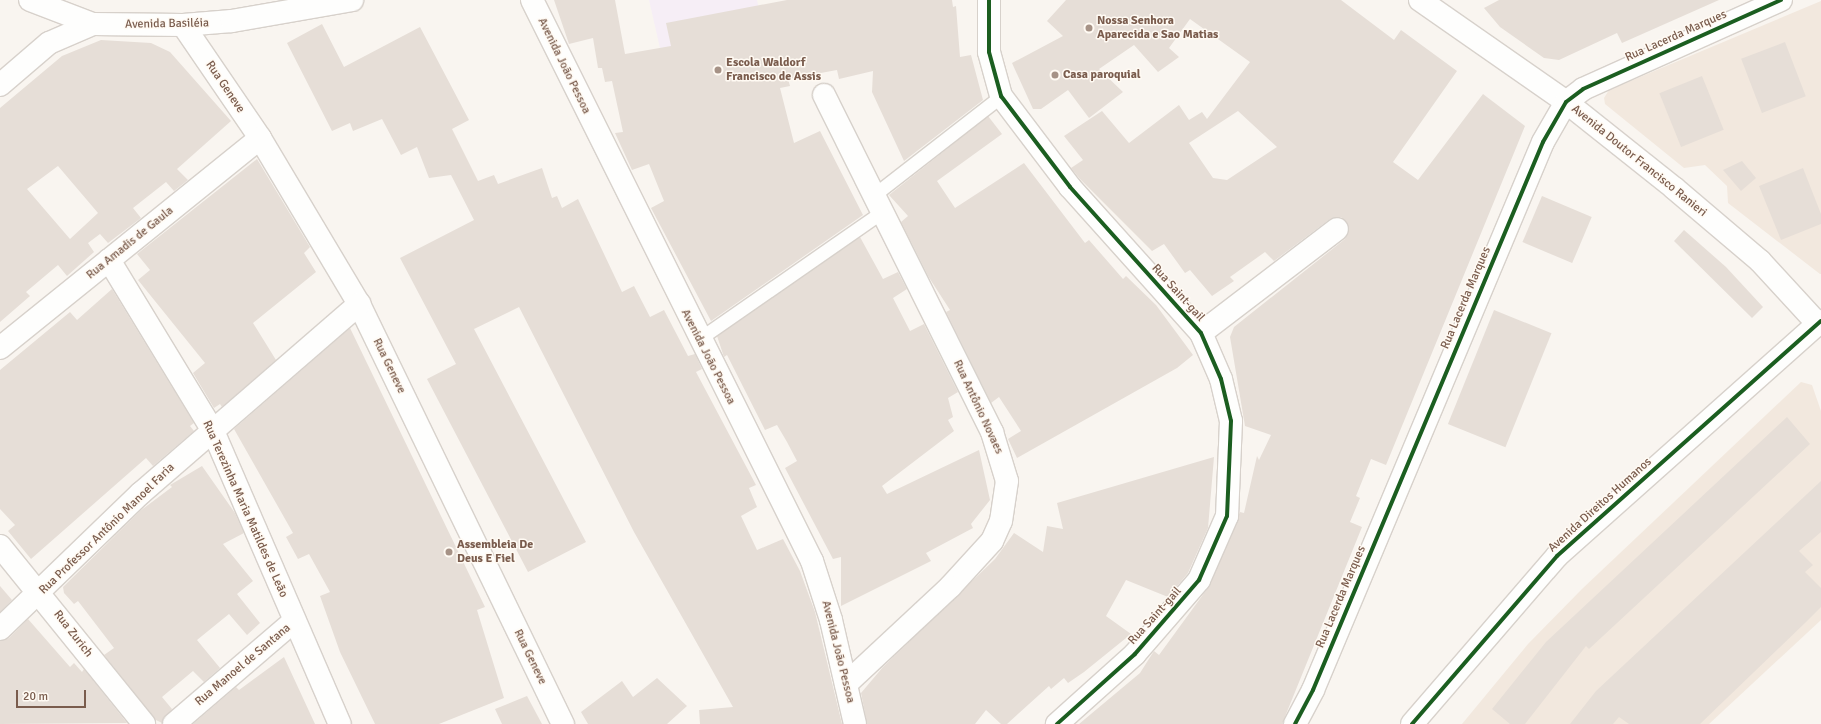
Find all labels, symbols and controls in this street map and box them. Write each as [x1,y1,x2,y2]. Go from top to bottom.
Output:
street label: Rua Lacerda Marques [1623,7,1729,65]
place label: Nossa Senhora Aparecida e Sao Matias [1097,14,1218,42]
street label: Avenida Basiléia [125,16,209,32]
street label: Avenida João Pessoa [534,16,594,116]
marker: Nossa Senhora Aparecida e Sao Matias [1084,23,1094,33]
place label: Escola Waldorf Francisco de Assis [726,56,821,84]
street label: Rua Geneve [202,58,248,116]
marker: Escola Waldorf Francisco de Assis [713,65,723,75]
place label: Casa paroquial [1063,68,1141,82]
marker: Casa paroquial [1050,70,1060,80]
street label: Avenida Doutor Francisco Ranieri [1568,102,1710,220]
street label: Rua Amadis de Gaula [84,204,176,282]
street label: Rua Lacerda Marques [1438,245,1494,351]
street label: Rua Saint-gail [1148,261,1208,325]
street label: Avenida João Pessoa [678,307,738,407]
street label: Rua Geneve [369,336,409,396]
street label: Rua Antônio Novaes [950,358,1006,456]
street label: Rua Terezinha Maria Matildes de Leão [199,418,291,600]
street label: Avenida Direitos Humanos [1545,455,1655,555]
street label: Rua Professor Antônio Manoel Faria [36,460,178,598]
place label: Assembleia De Deus E Fiel [457,538,533,566]
street label: Rua Lacerda Marques [1313,544,1369,650]
marker: Assembleia De Deus E Fiel [444,547,454,557]
street label: Rua Saint-gail [1125,584,1185,648]
street label: Avenida João Pessoa [818,599,858,705]
street label: Rua Zurich [50,608,96,660]
street label: Rua Manoel de Santana [192,621,294,709]
street label: Rua Geneve [510,627,550,687]
scale bar [18,682,88,708]
text: 20 m [23,689,48,704]

